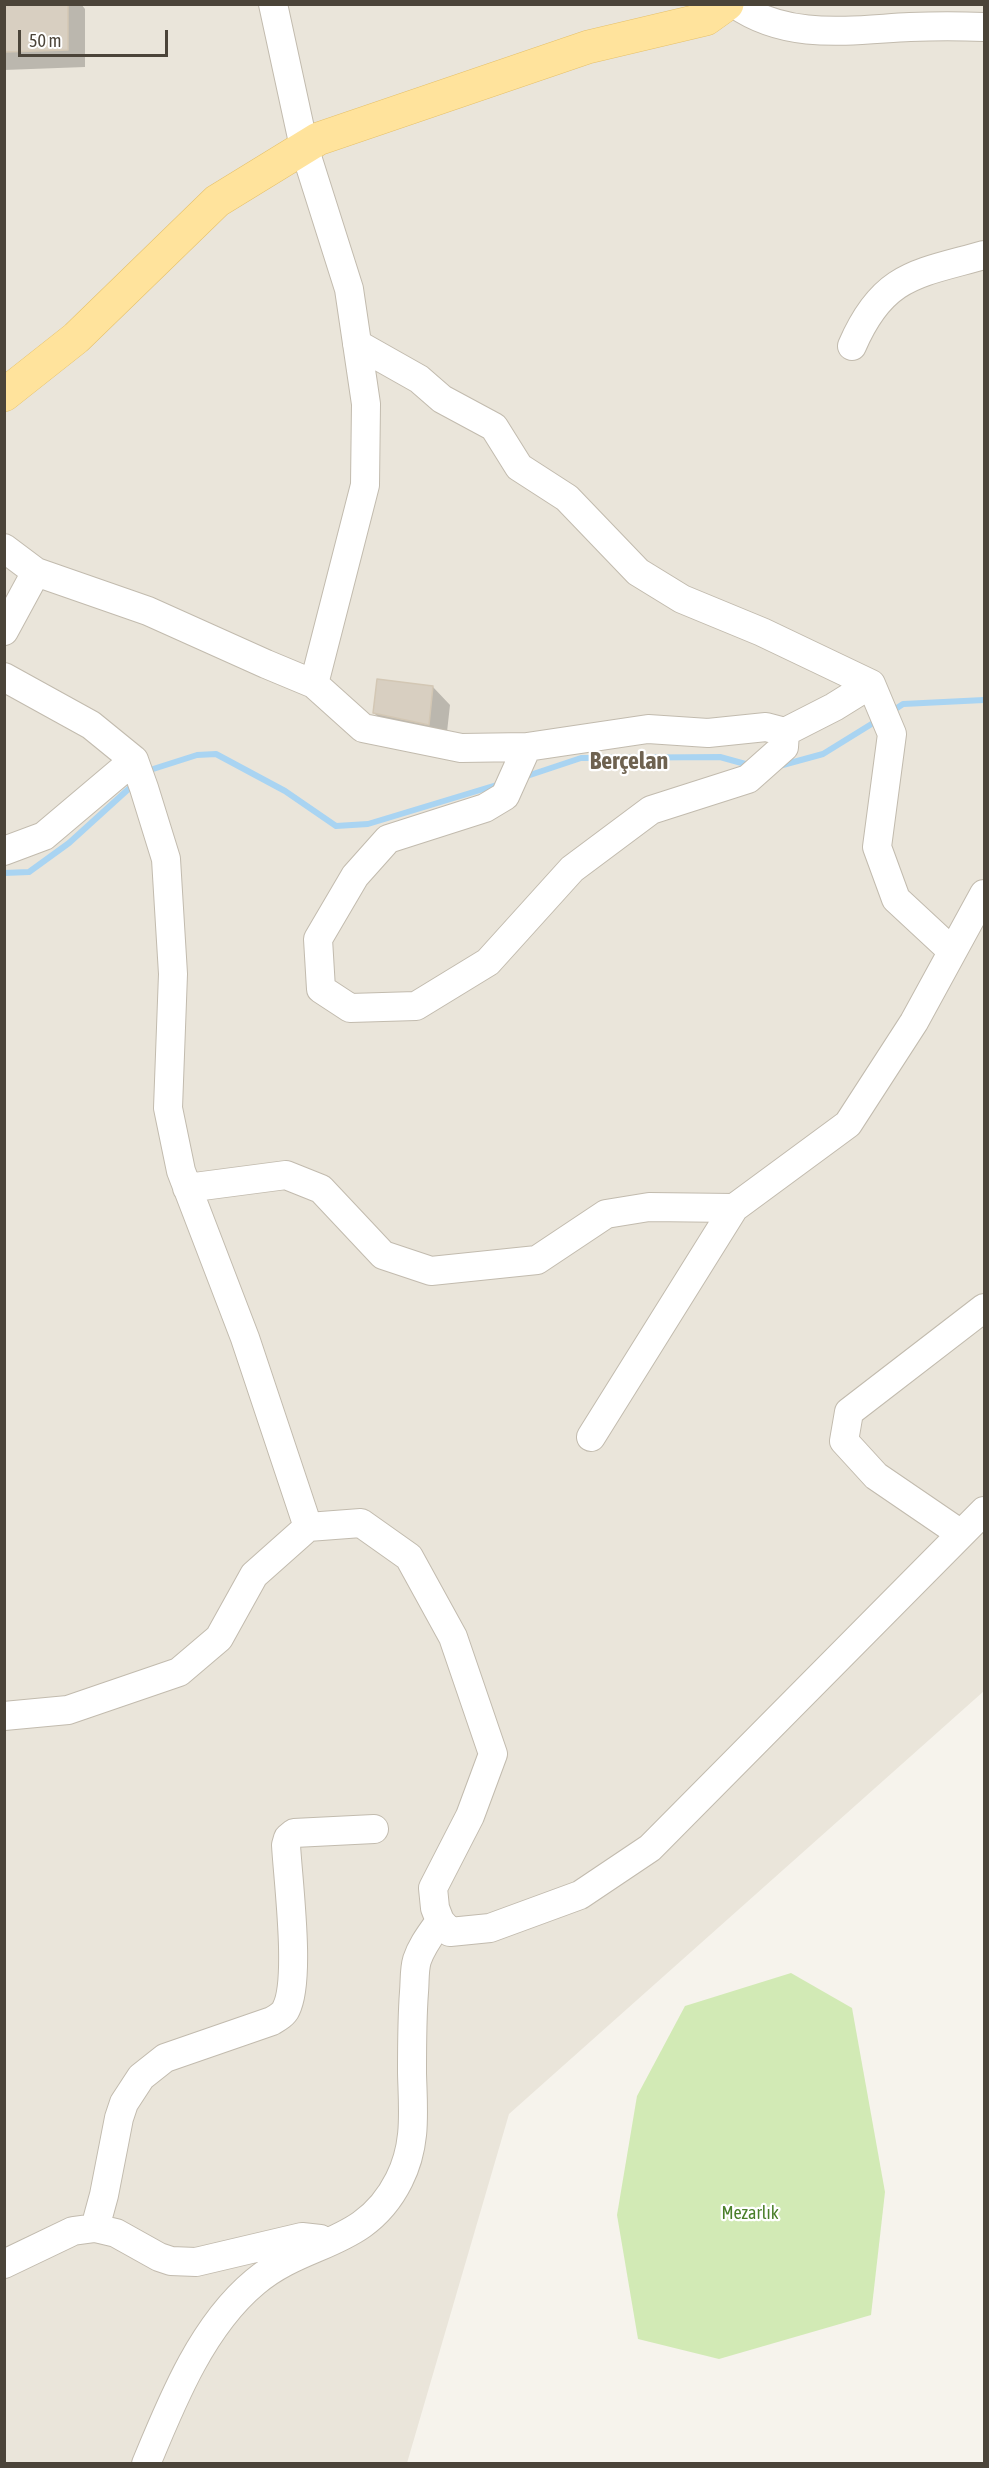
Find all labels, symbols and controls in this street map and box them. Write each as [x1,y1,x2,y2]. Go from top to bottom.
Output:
scale bar [21,18,171,56]
text: 50 m [29,30,61,51]
district label: Berçelan [590,747,668,775]
park label: Mezarlık [721,2202,779,2224]

